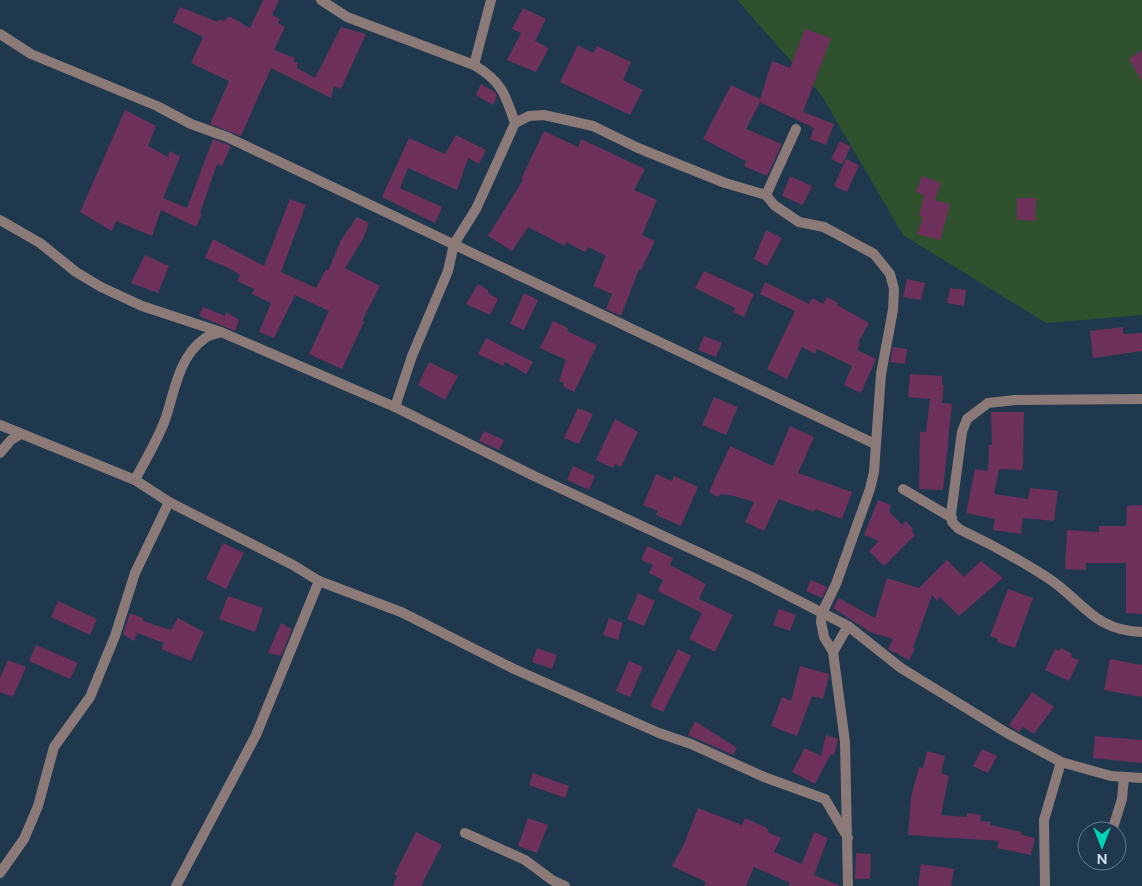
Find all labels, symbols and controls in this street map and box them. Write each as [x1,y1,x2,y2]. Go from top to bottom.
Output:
north arrow [1077,821,1127,871]
text: N [1097,850,1107,867]

